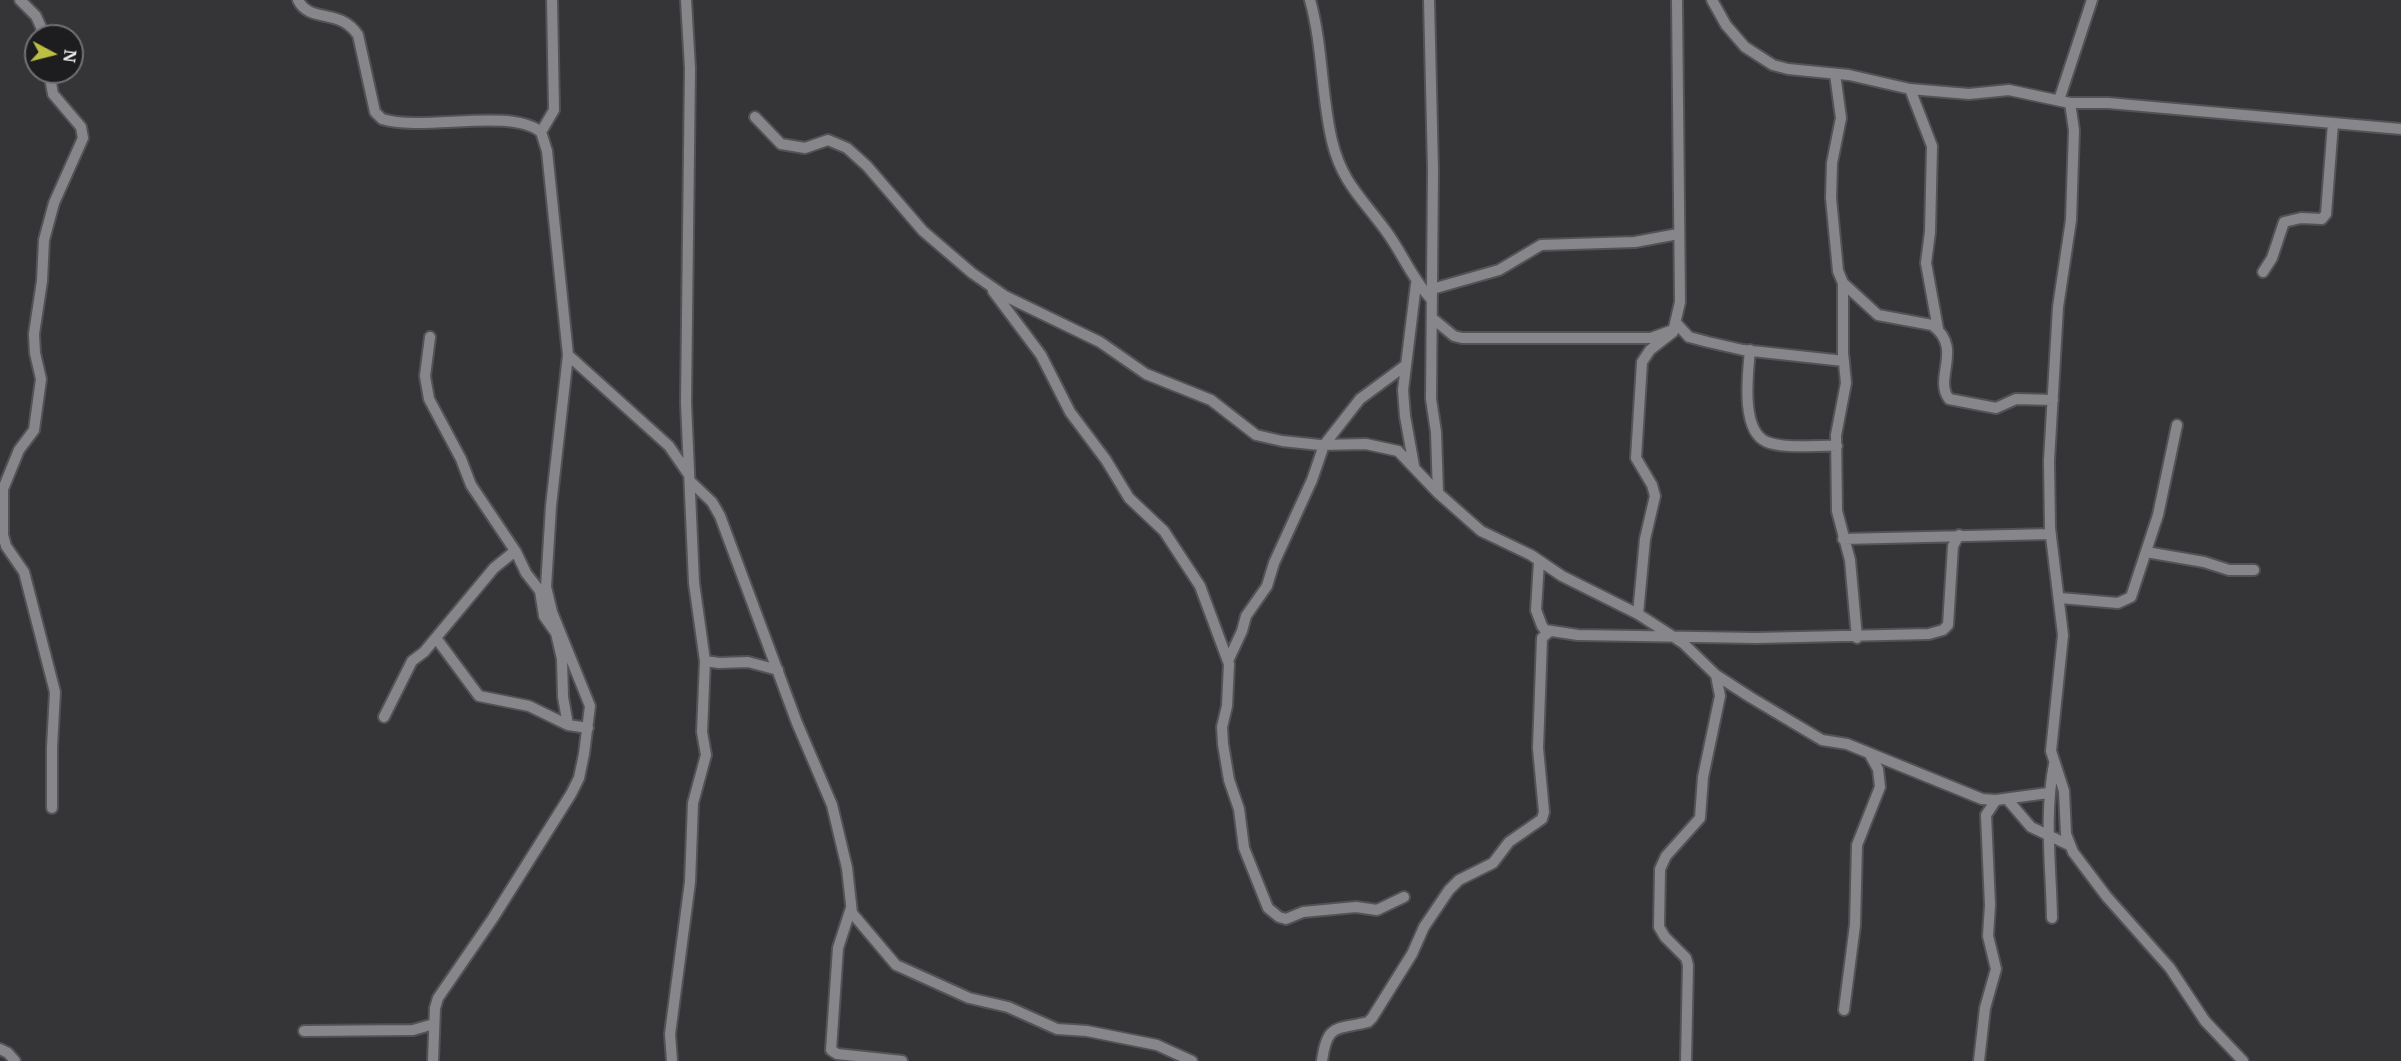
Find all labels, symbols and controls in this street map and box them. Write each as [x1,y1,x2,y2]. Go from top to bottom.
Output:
north arrow [24,24,84,84]
text: N [59,48,81,63]

